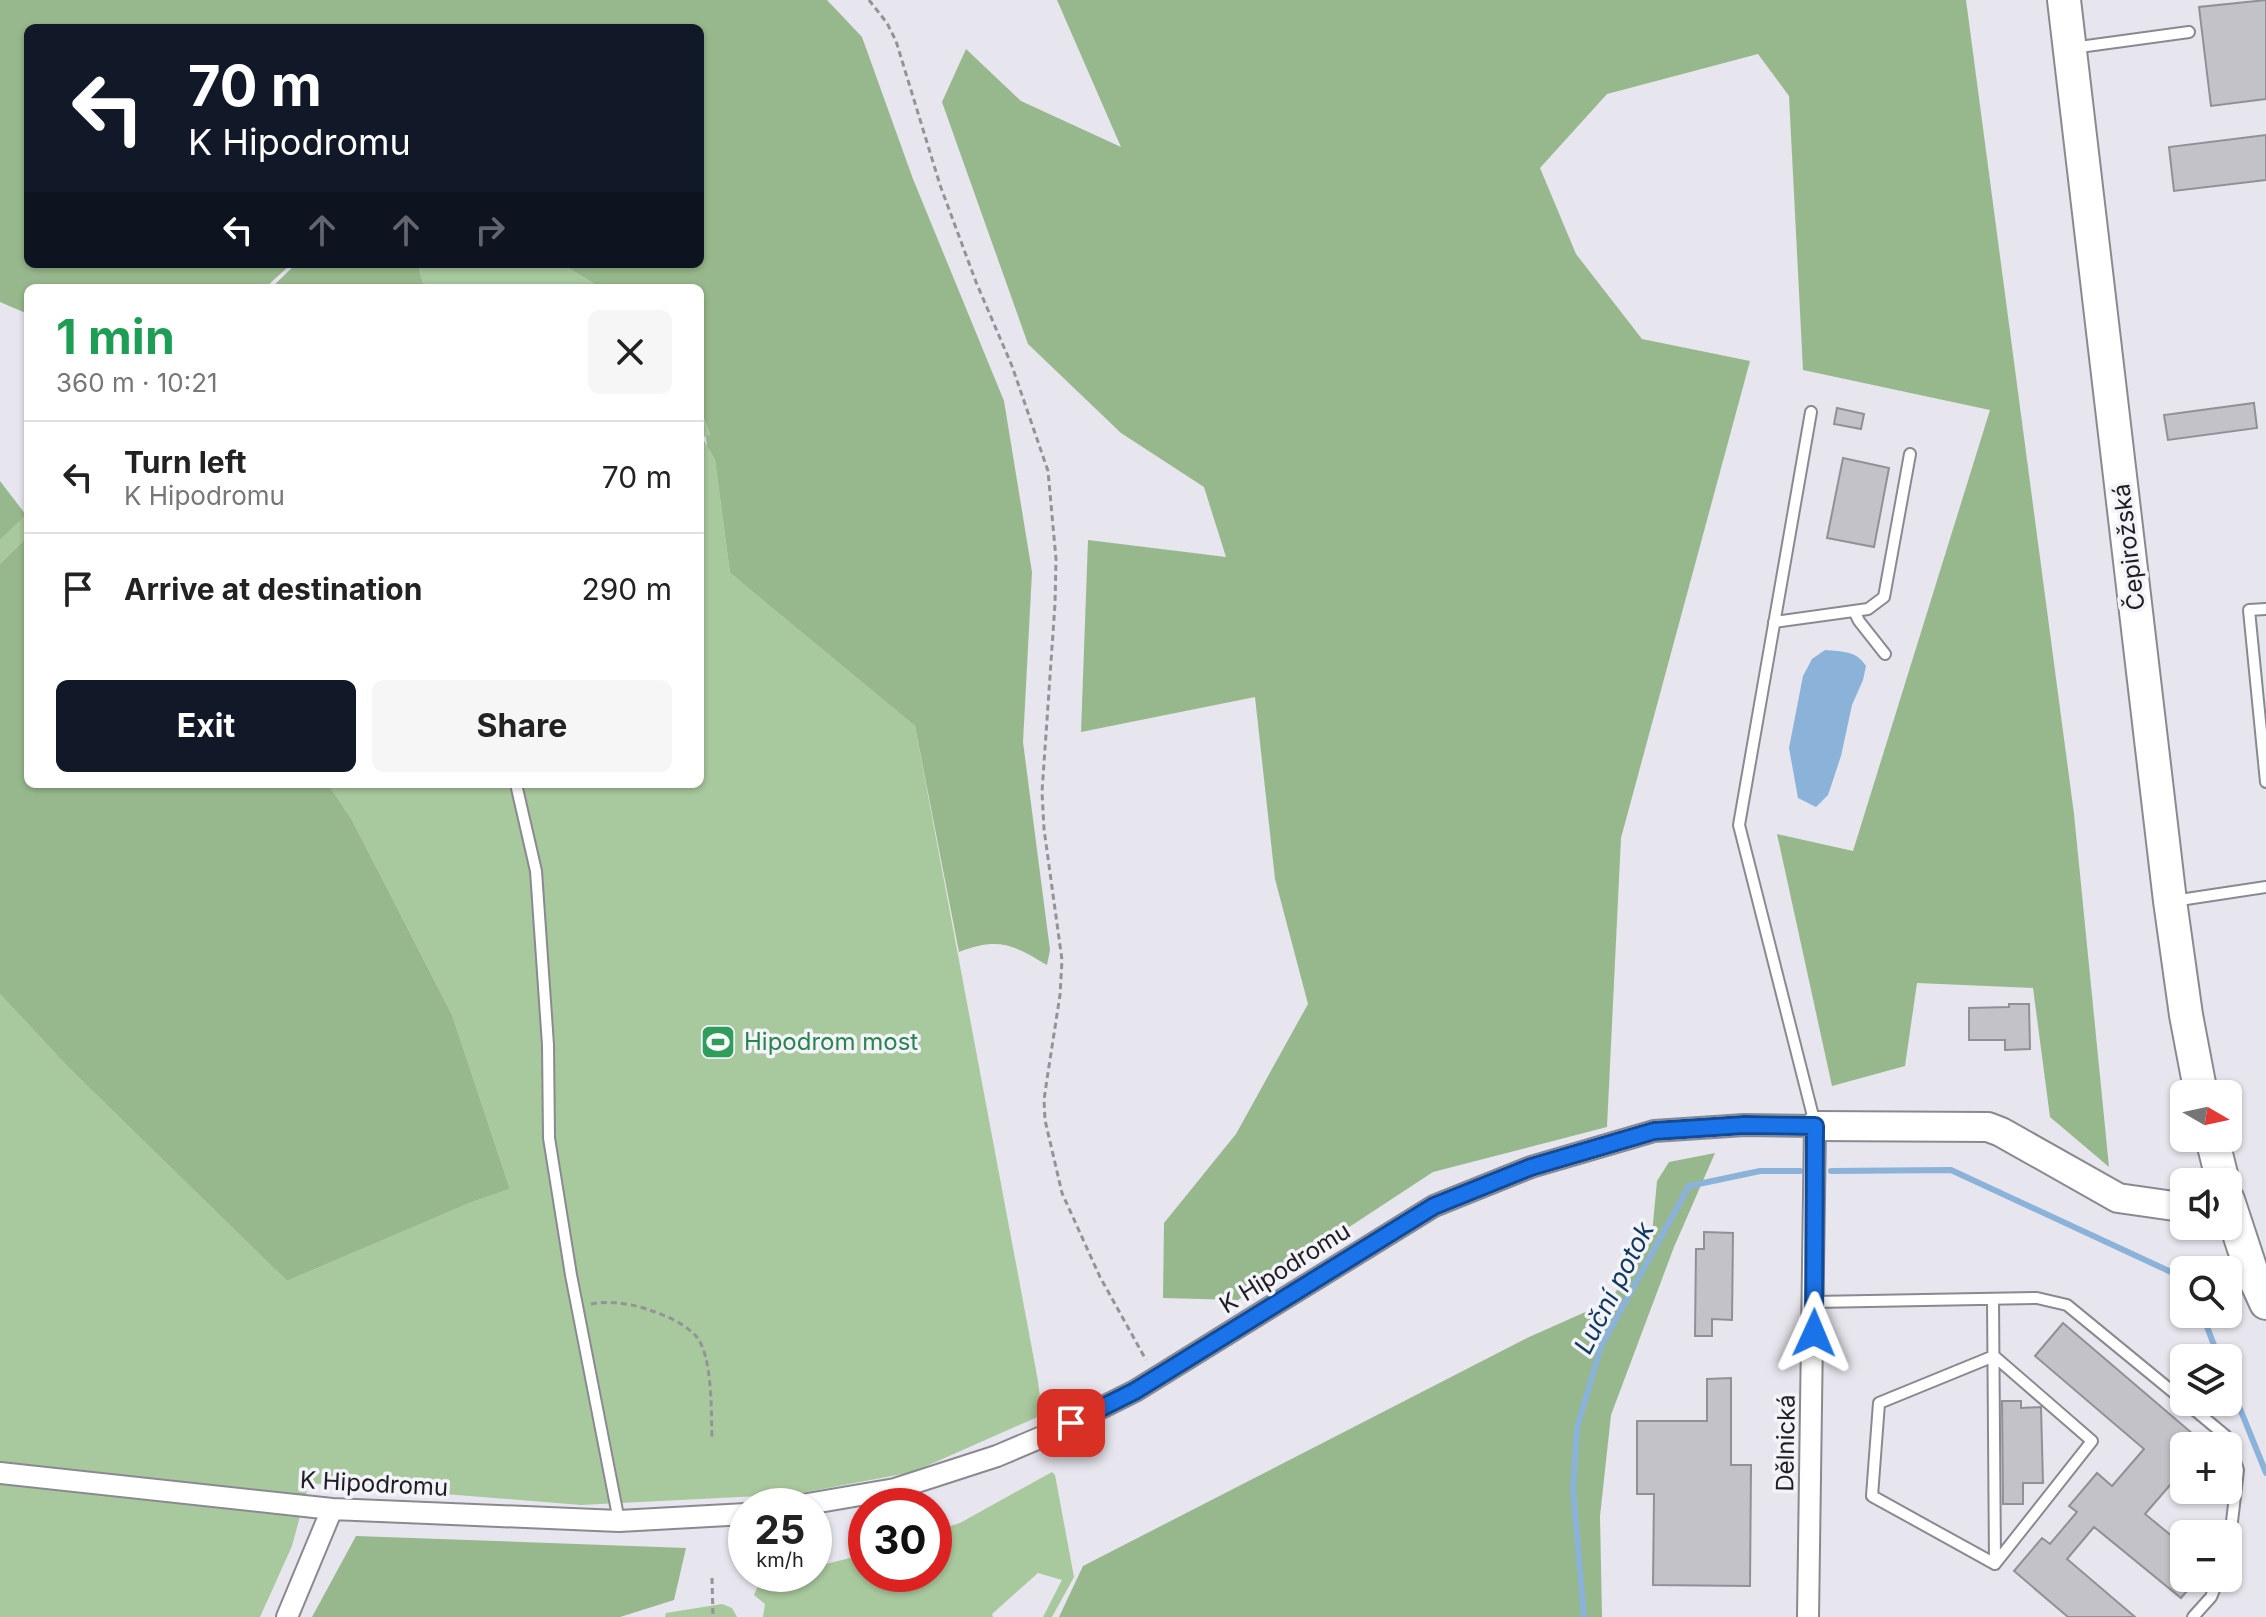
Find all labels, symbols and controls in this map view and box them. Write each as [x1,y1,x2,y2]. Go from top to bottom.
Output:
text: 70 m [188,52,322,120]
icon: left [56,56,160,160]
text: K Hipodromu [188,120,411,164]
icon: left [216,208,260,252]
icon: ahead [300,208,344,252]
icon: ahead [384,208,428,252]
icon: right [468,208,512,252]
text: 1 min [56,307,175,366]
button: close [588,310,672,394]
text: 360 m · 10:21 [56,367,218,398]
text: Turn left [124,444,246,480]
icon: left [56,455,100,499]
text: 70 m [602,459,672,495]
text: K Hipodromu [124,480,285,511]
street label: Čepirožská [2105,482,2151,612]
icon: arrive [56,567,100,611]
text: Arrive at destination [124,571,422,607]
text: 290 m [581,571,672,607]
button: Exit [56,680,356,772]
button: Share [372,680,672,772]
sports icon: Hipodrom most [699,1023,737,1061]
place label: Hipodrom most [744,1027,918,1056]
north arrow [2170,1080,2242,1152]
map controls [2170,1080,2242,1592]
button: sound [2170,1168,2242,1240]
street label: K Hipodromu [1214,1216,1355,1319]
water label: Luční potok [1567,1216,1660,1359]
button: search [2170,1256,2242,1328]
position arrow [1772,1291,1856,1375]
button: layers [2170,1344,2242,1416]
pin [1037,1389,1105,1457]
street label: Dělnická [1770,1394,1801,1492]
icon: arrive [1049,1401,1093,1445]
button: + [2170,1432,2242,1504]
street label: K Hipodromu [299,1465,449,1502]
speed limit sign: 30 [848,1488,952,1592]
text: 25 [755,1505,805,1554]
button: − [2170,1520,2242,1592]
text: km/h [756,1548,804,1572]

